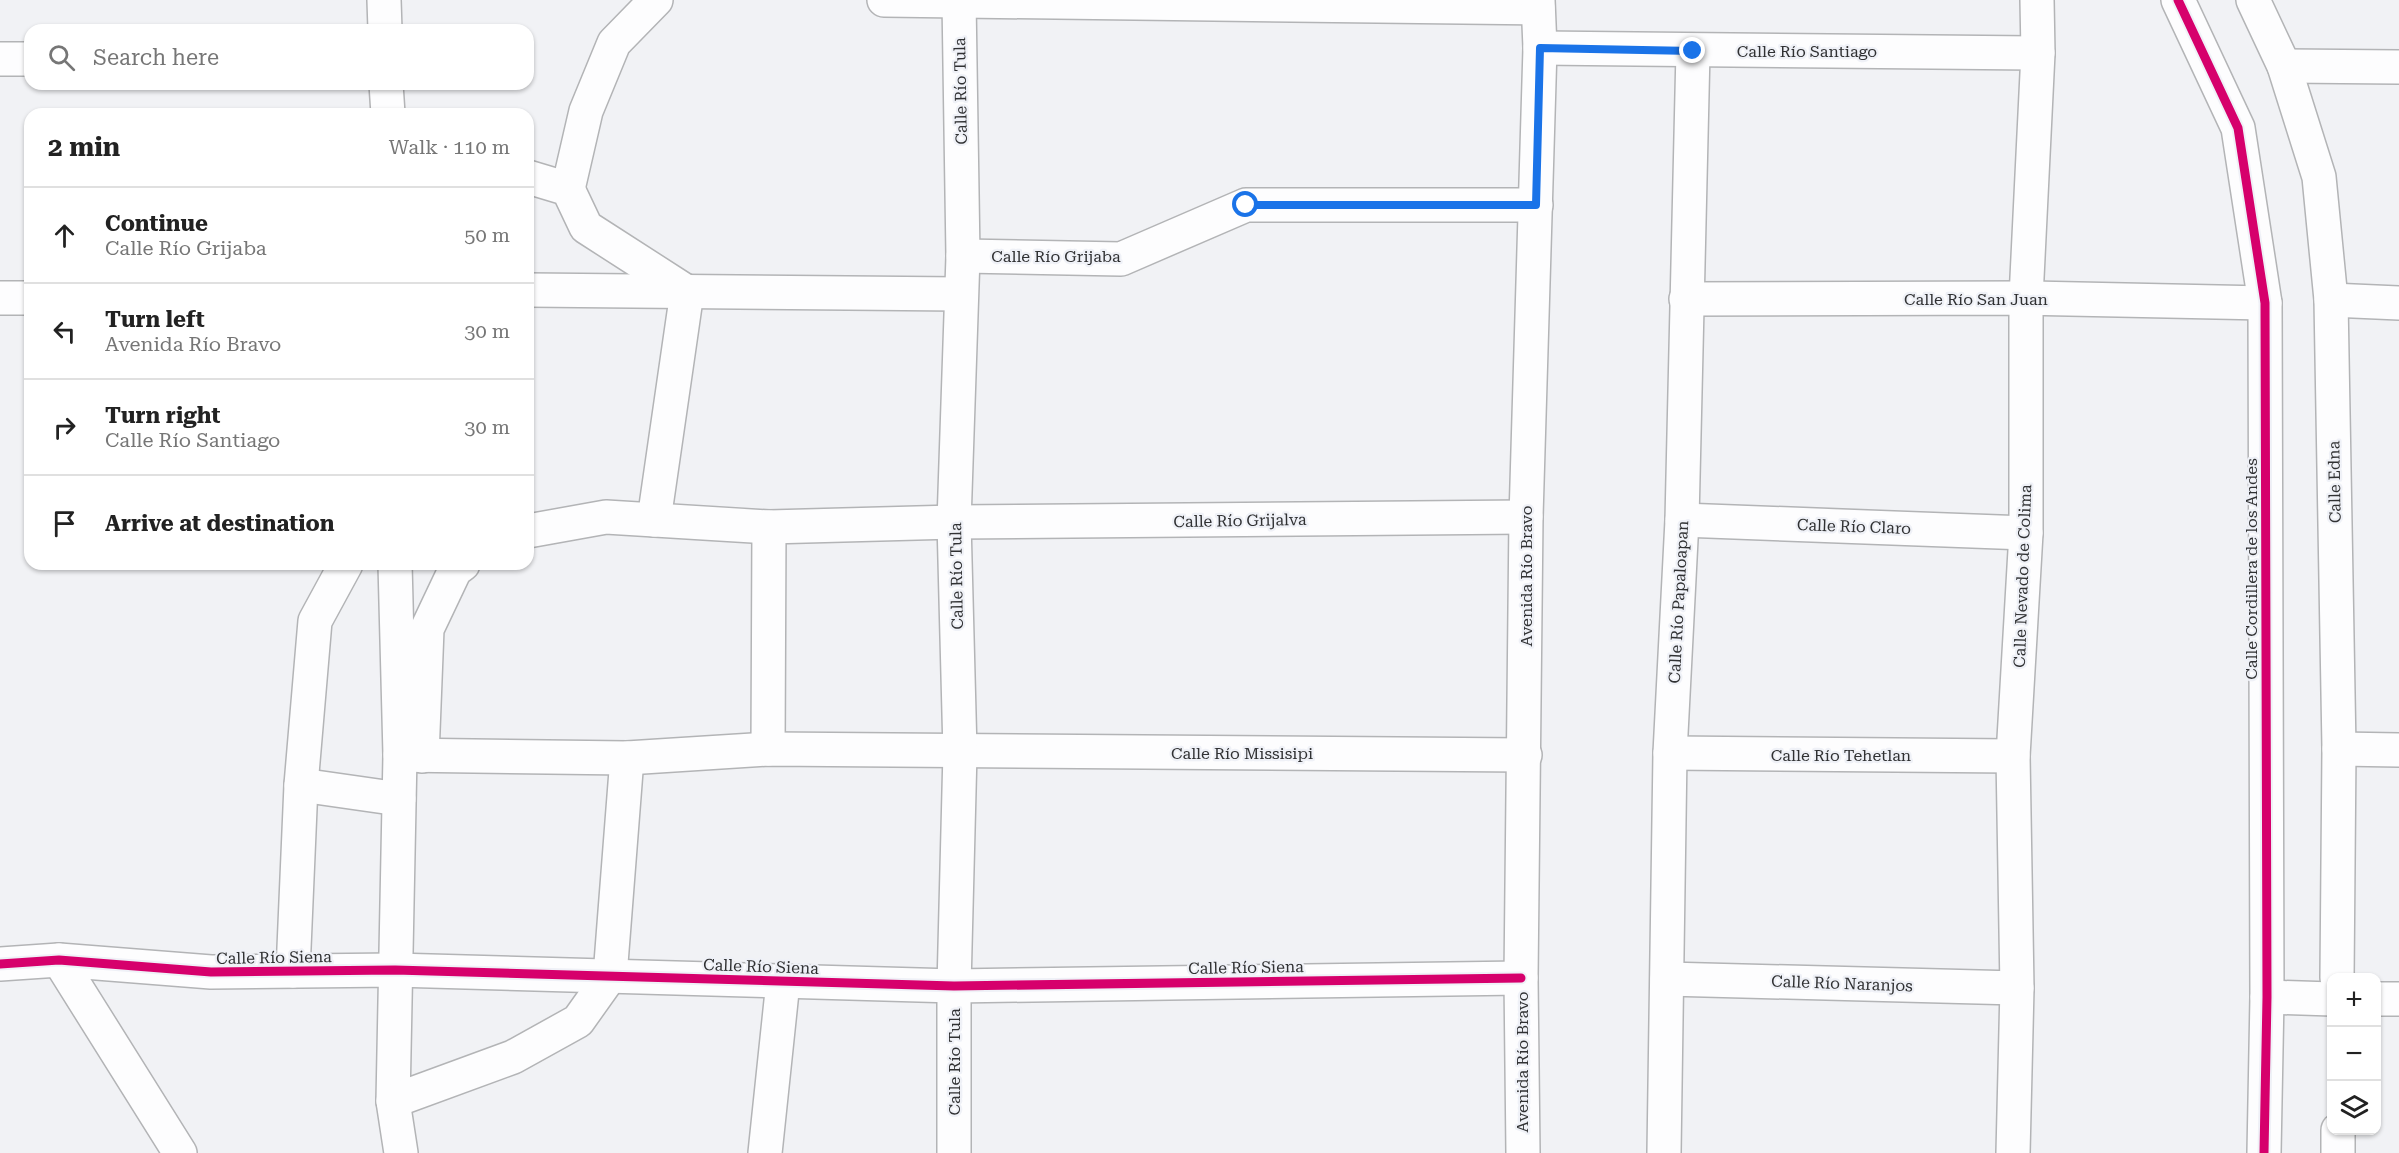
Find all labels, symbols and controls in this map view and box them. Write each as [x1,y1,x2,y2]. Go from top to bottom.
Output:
search box [24,24,534,90]
street label: Calle Río Tula [950,37,971,145]
route end [1679,37,1705,63]
icon: search [45,41,78,74]
street label: Calle Río Santiago [1737,42,1877,61]
text: Search here [93,45,219,70]
text: 2 min [48,132,120,162]
text: Walk · 110 m [389,135,510,159]
route start [1232,191,1258,217]
text: Continue [105,211,208,236]
icon: ahead [48,219,81,252]
text: 50 m [464,223,510,247]
text: Calle Río Grijaba [105,236,267,260]
street label: Calle Río Grijaba [991,247,1121,266]
street label: Calle Río San Juan [1904,290,2048,309]
text: Turn left [105,307,205,332]
icon: left [48,315,81,348]
text: 30 m [464,319,510,343]
text: Avenida Río Bravo [105,332,281,356]
text: Turn right [105,403,220,428]
icon: right [48,411,81,444]
text: 30 m [464,415,510,439]
text: Calle Río Santiago [105,428,280,452]
street label: Calle Edna [2324,440,2345,523]
street label: Calle Cordillera de los Andes [2242,458,2261,680]
street label: Calle Nevado de Colima [2010,484,2035,668]
street label: Avenida Río Bravo [1517,505,1536,647]
icon: arrive [48,507,81,540]
street label: Calle Río Grijalva [1173,510,1307,531]
text: Arrive at destination [105,511,334,536]
street label: Calle Río Claro [1797,515,1912,538]
street label: Calle Río Papaloapan [1665,520,1692,684]
street label: Calle Río Tula [946,522,967,630]
street label: Calle Río Missisipi [1171,744,1313,763]
street label: Calle Río Tehetlan [1771,746,1911,765]
street label: Calle Río Siena [216,947,332,968]
street label: Calle Río Siena [703,955,820,978]
street label: Calle Río Siena [1188,957,1304,978]
street label: Calle Río Naranjos [1771,972,1914,995]
map controls [2327,973,2381,1135]
button: + [2327,973,2381,1027]
street label: Avenida Río Bravo [1513,991,1532,1133]
street label: Calle Río Tula [945,1008,964,1116]
button: − [2327,1027,2381,1081]
button: layers [2327,1081,2381,1135]

